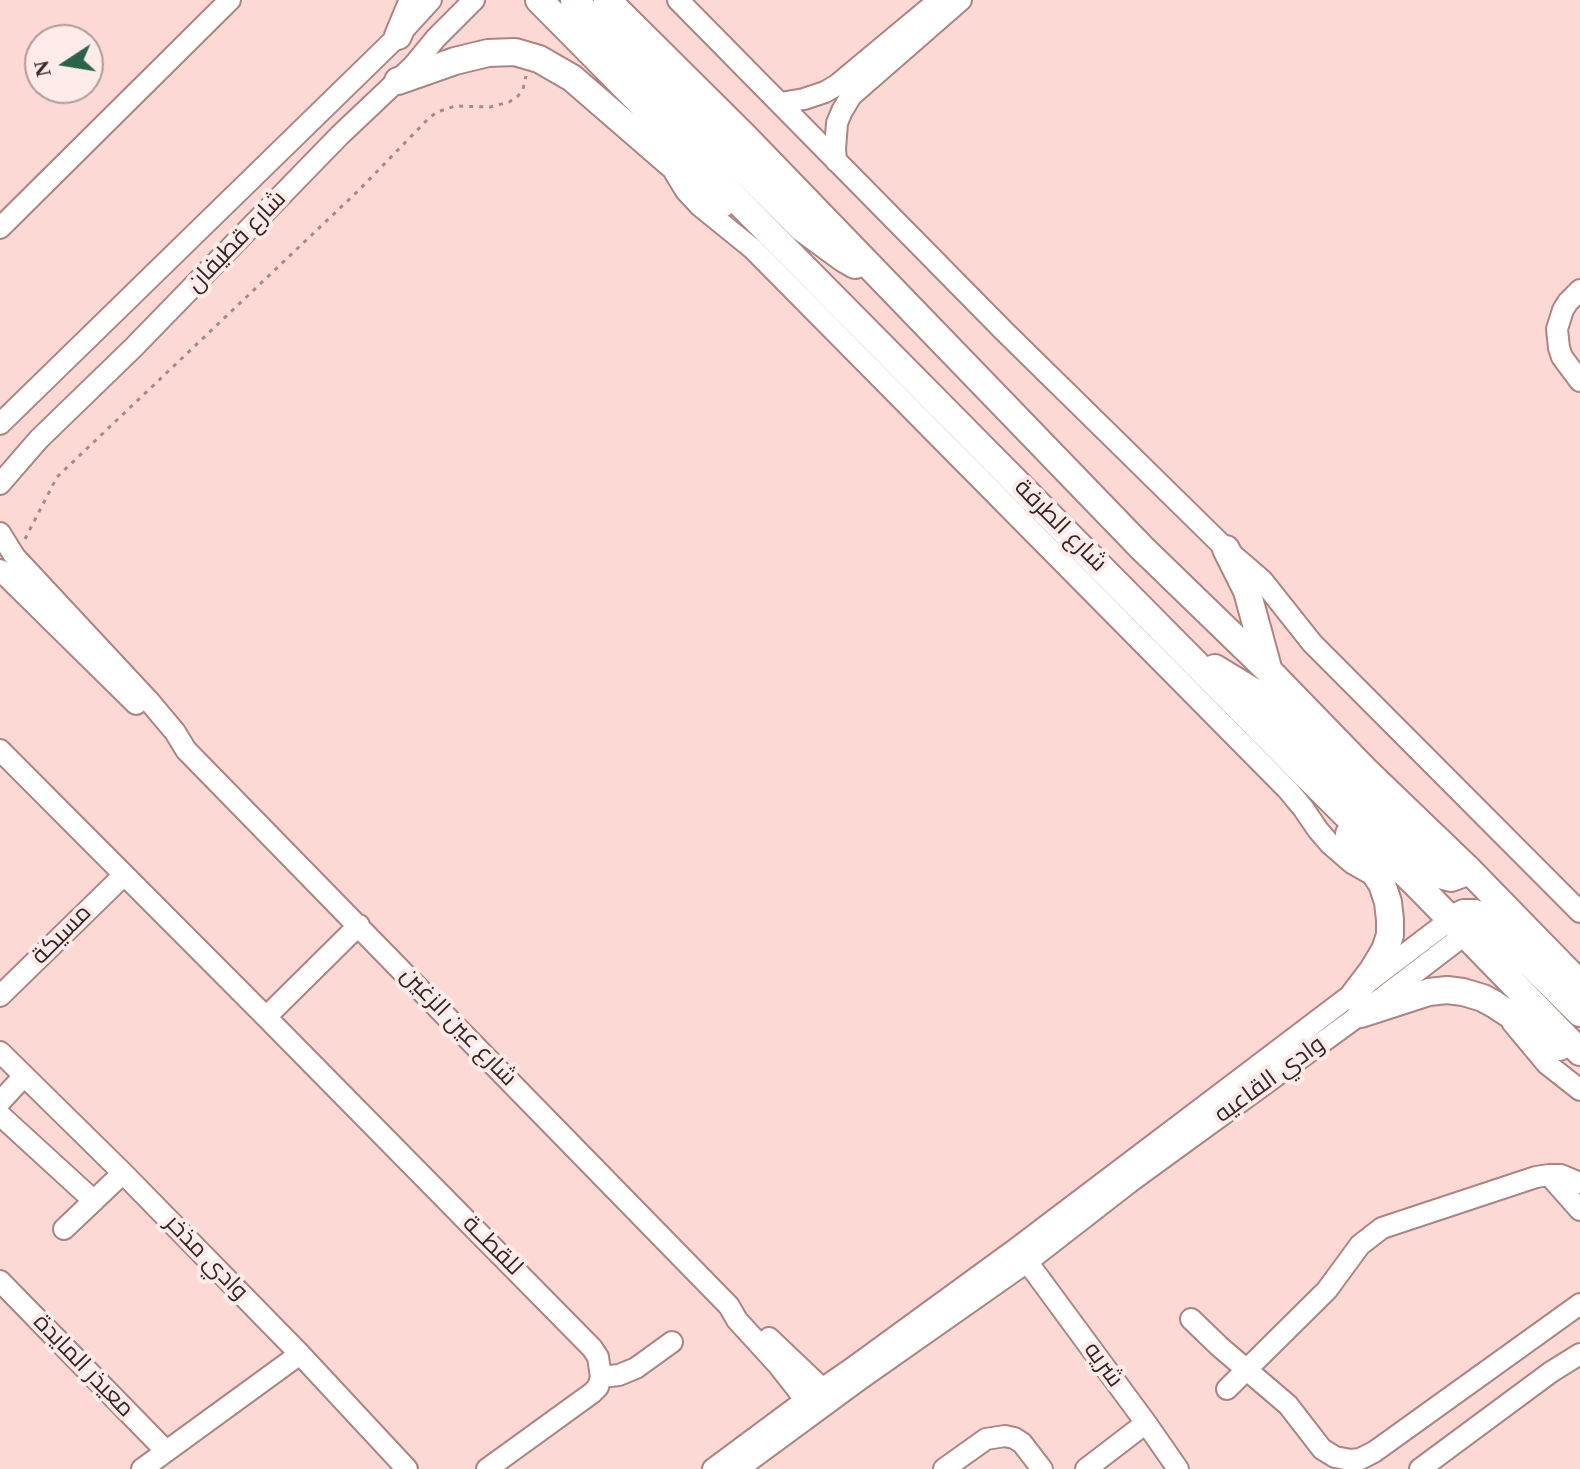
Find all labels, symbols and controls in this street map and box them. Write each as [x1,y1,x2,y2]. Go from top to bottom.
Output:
north arrow [24,24,104,104]
text: N [28,58,56,79]
street label: شارع قطيفان [181,185,293,299]
street label: شارع الطرفة [1008,474,1112,578]
street label: مسيكة [26,899,98,971]
street label: شارع عين الزغين [394,961,522,1093]
street label: وادي القاعيه [1209,1030,1331,1130]
street label: وادي مذخر [158,1209,254,1307]
street label: للقطــة [456,1210,528,1282]
street label: معيذر المايدة [27,1308,139,1424]
street label: شريه [1077,1337,1129,1393]

